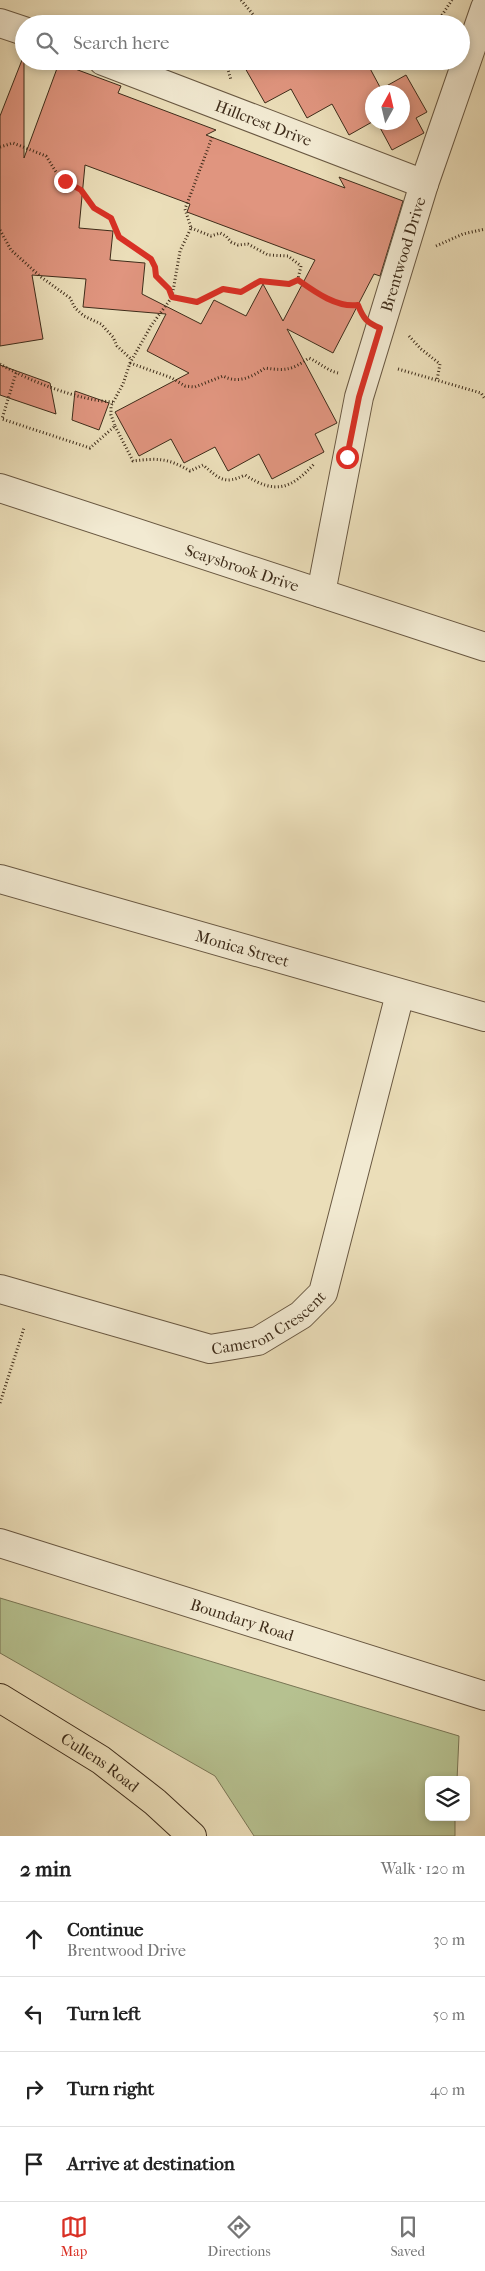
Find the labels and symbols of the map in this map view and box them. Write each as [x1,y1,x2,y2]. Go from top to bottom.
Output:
north arrow [365,85,410,130]
street label: Hillcrest Drive [213,95,315,150]
route end [54,170,77,193]
street label: Brentwood Drive [376,194,429,314]
route start [336,446,359,469]
street label: Scaysbrook Drive [183,540,302,595]
street label: Monica Street [193,926,292,970]
street label: Cameron Crescent [210,1286,330,1358]
street label: Boundary Road [188,1594,296,1645]
street label: Cullens Road [58,1728,143,1796]

